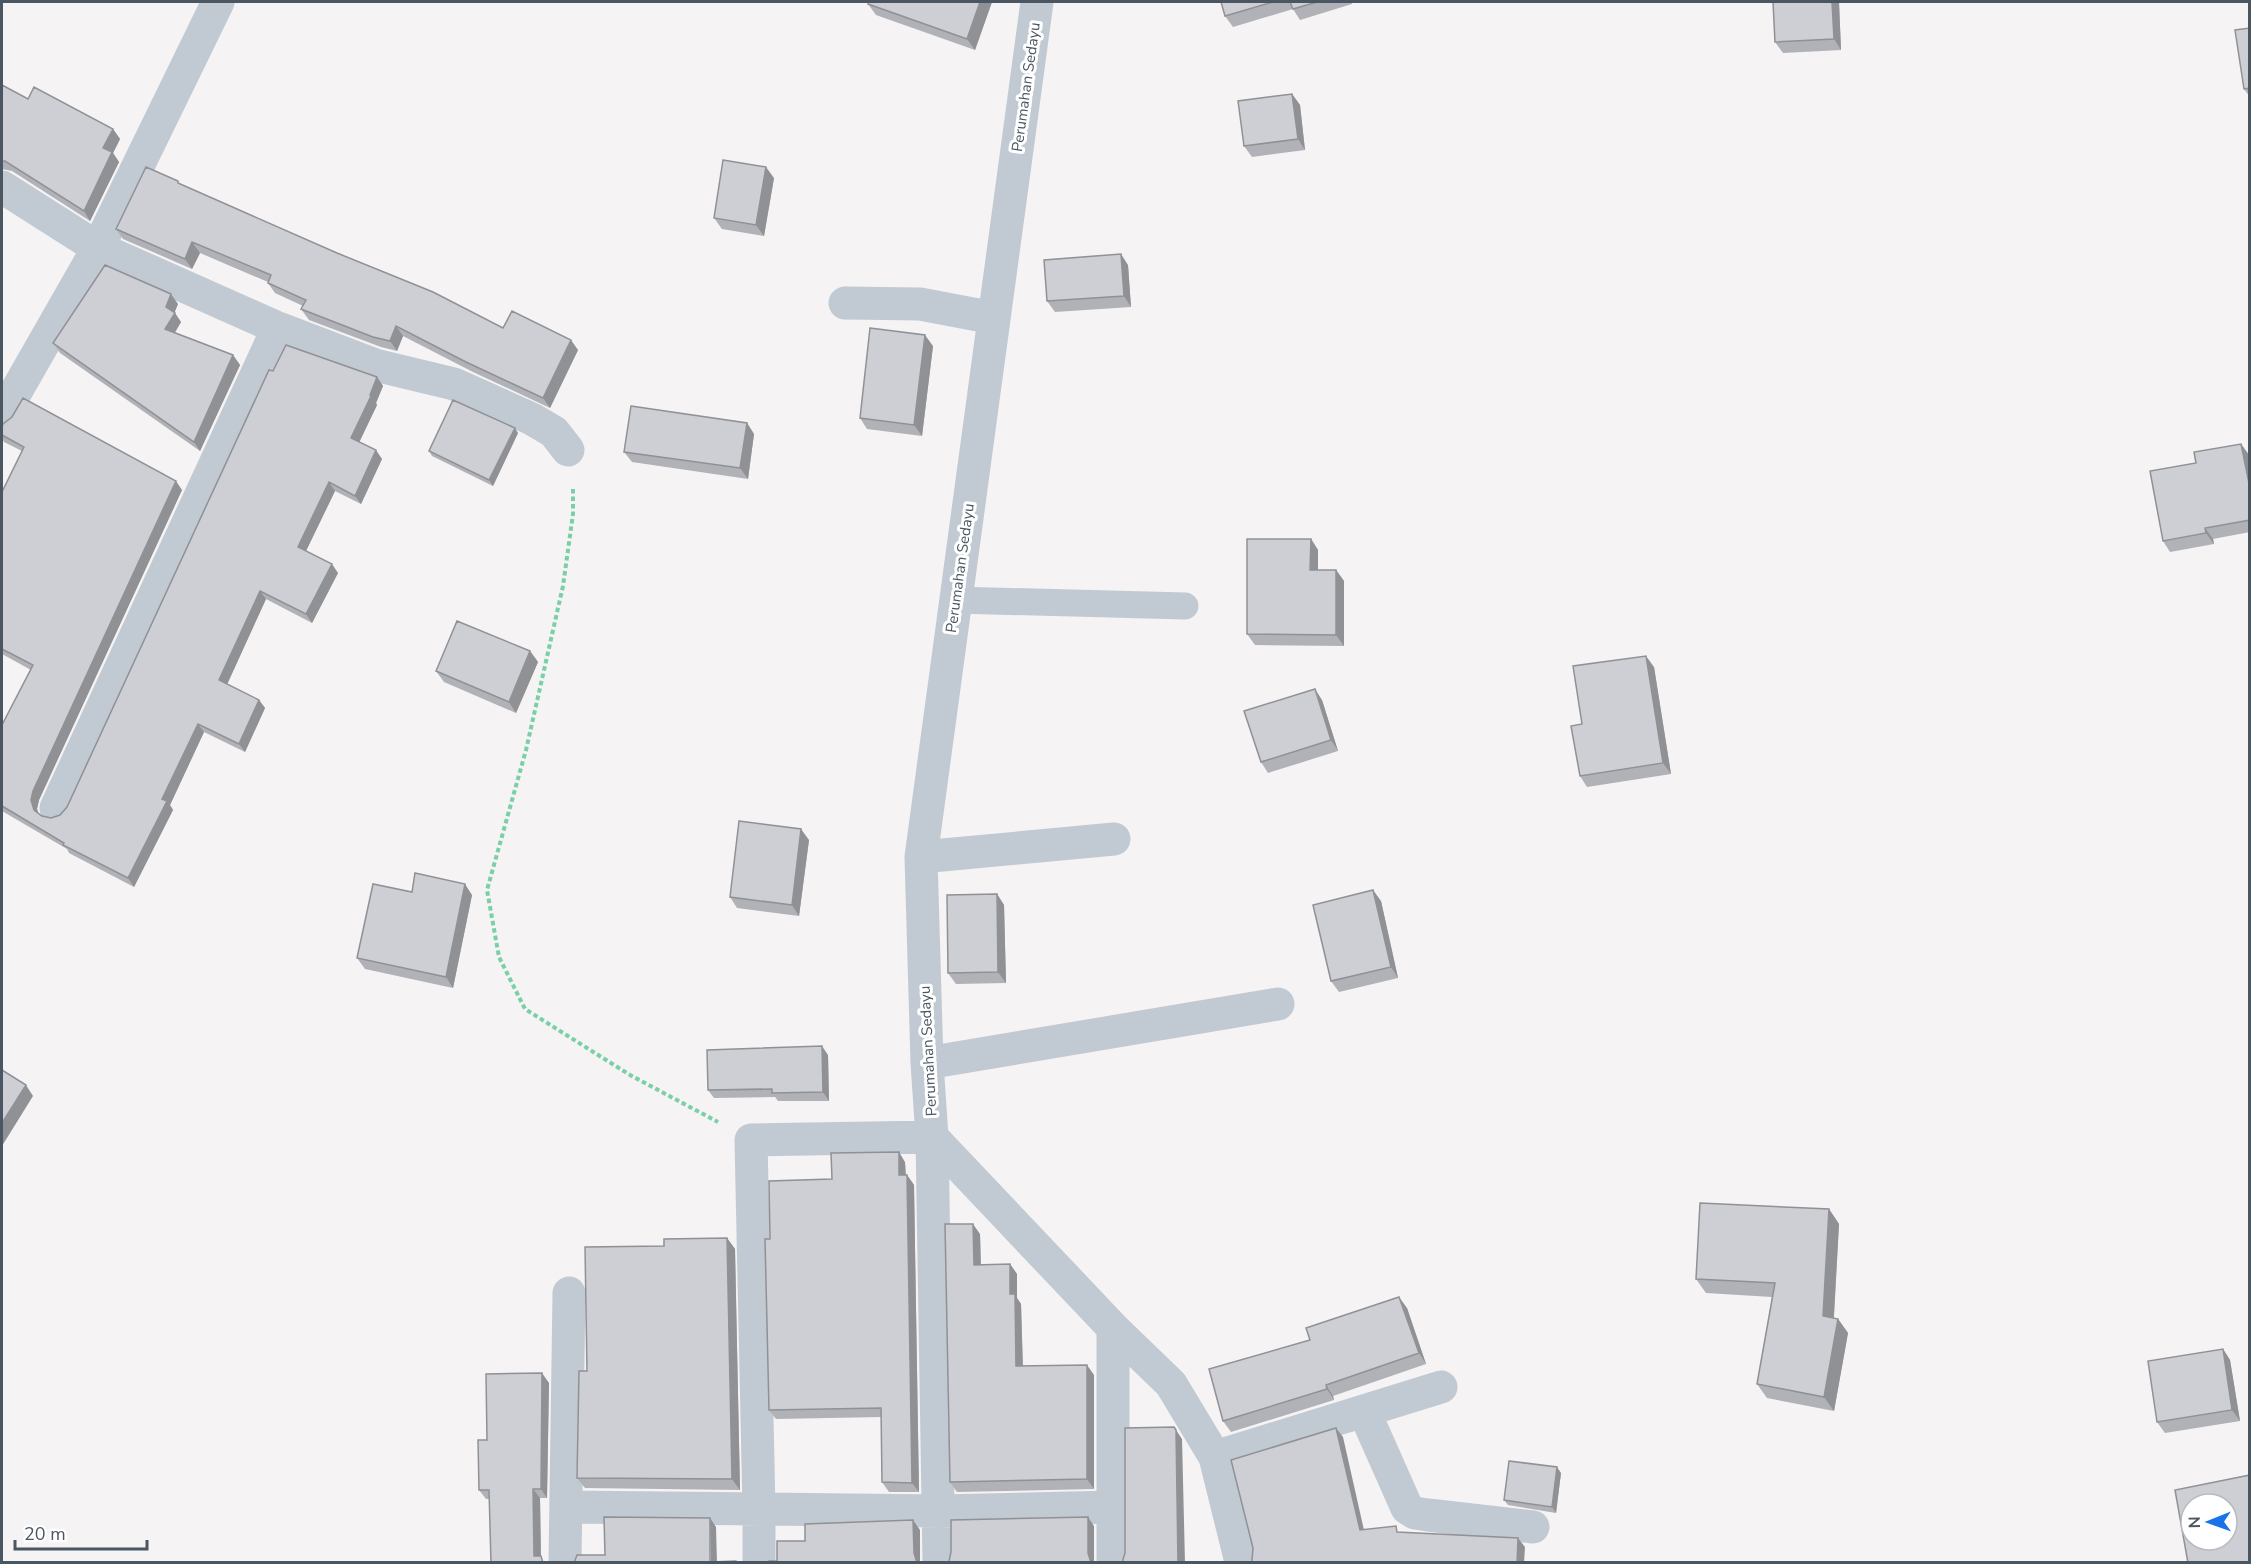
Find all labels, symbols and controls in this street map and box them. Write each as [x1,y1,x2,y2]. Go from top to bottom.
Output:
street label: Perumahan Sedayu [1007,21,1045,153]
street label: Perumahan Sedayu [941,502,979,634]
street label: Perumahan Sedayu [915,985,941,1117]
north arrow [2179,1492,2239,1552]
scale bar [15,1513,147,1551]
text: N [2184,1516,2206,1528]
text: 20 m [24,1522,66,1546]

